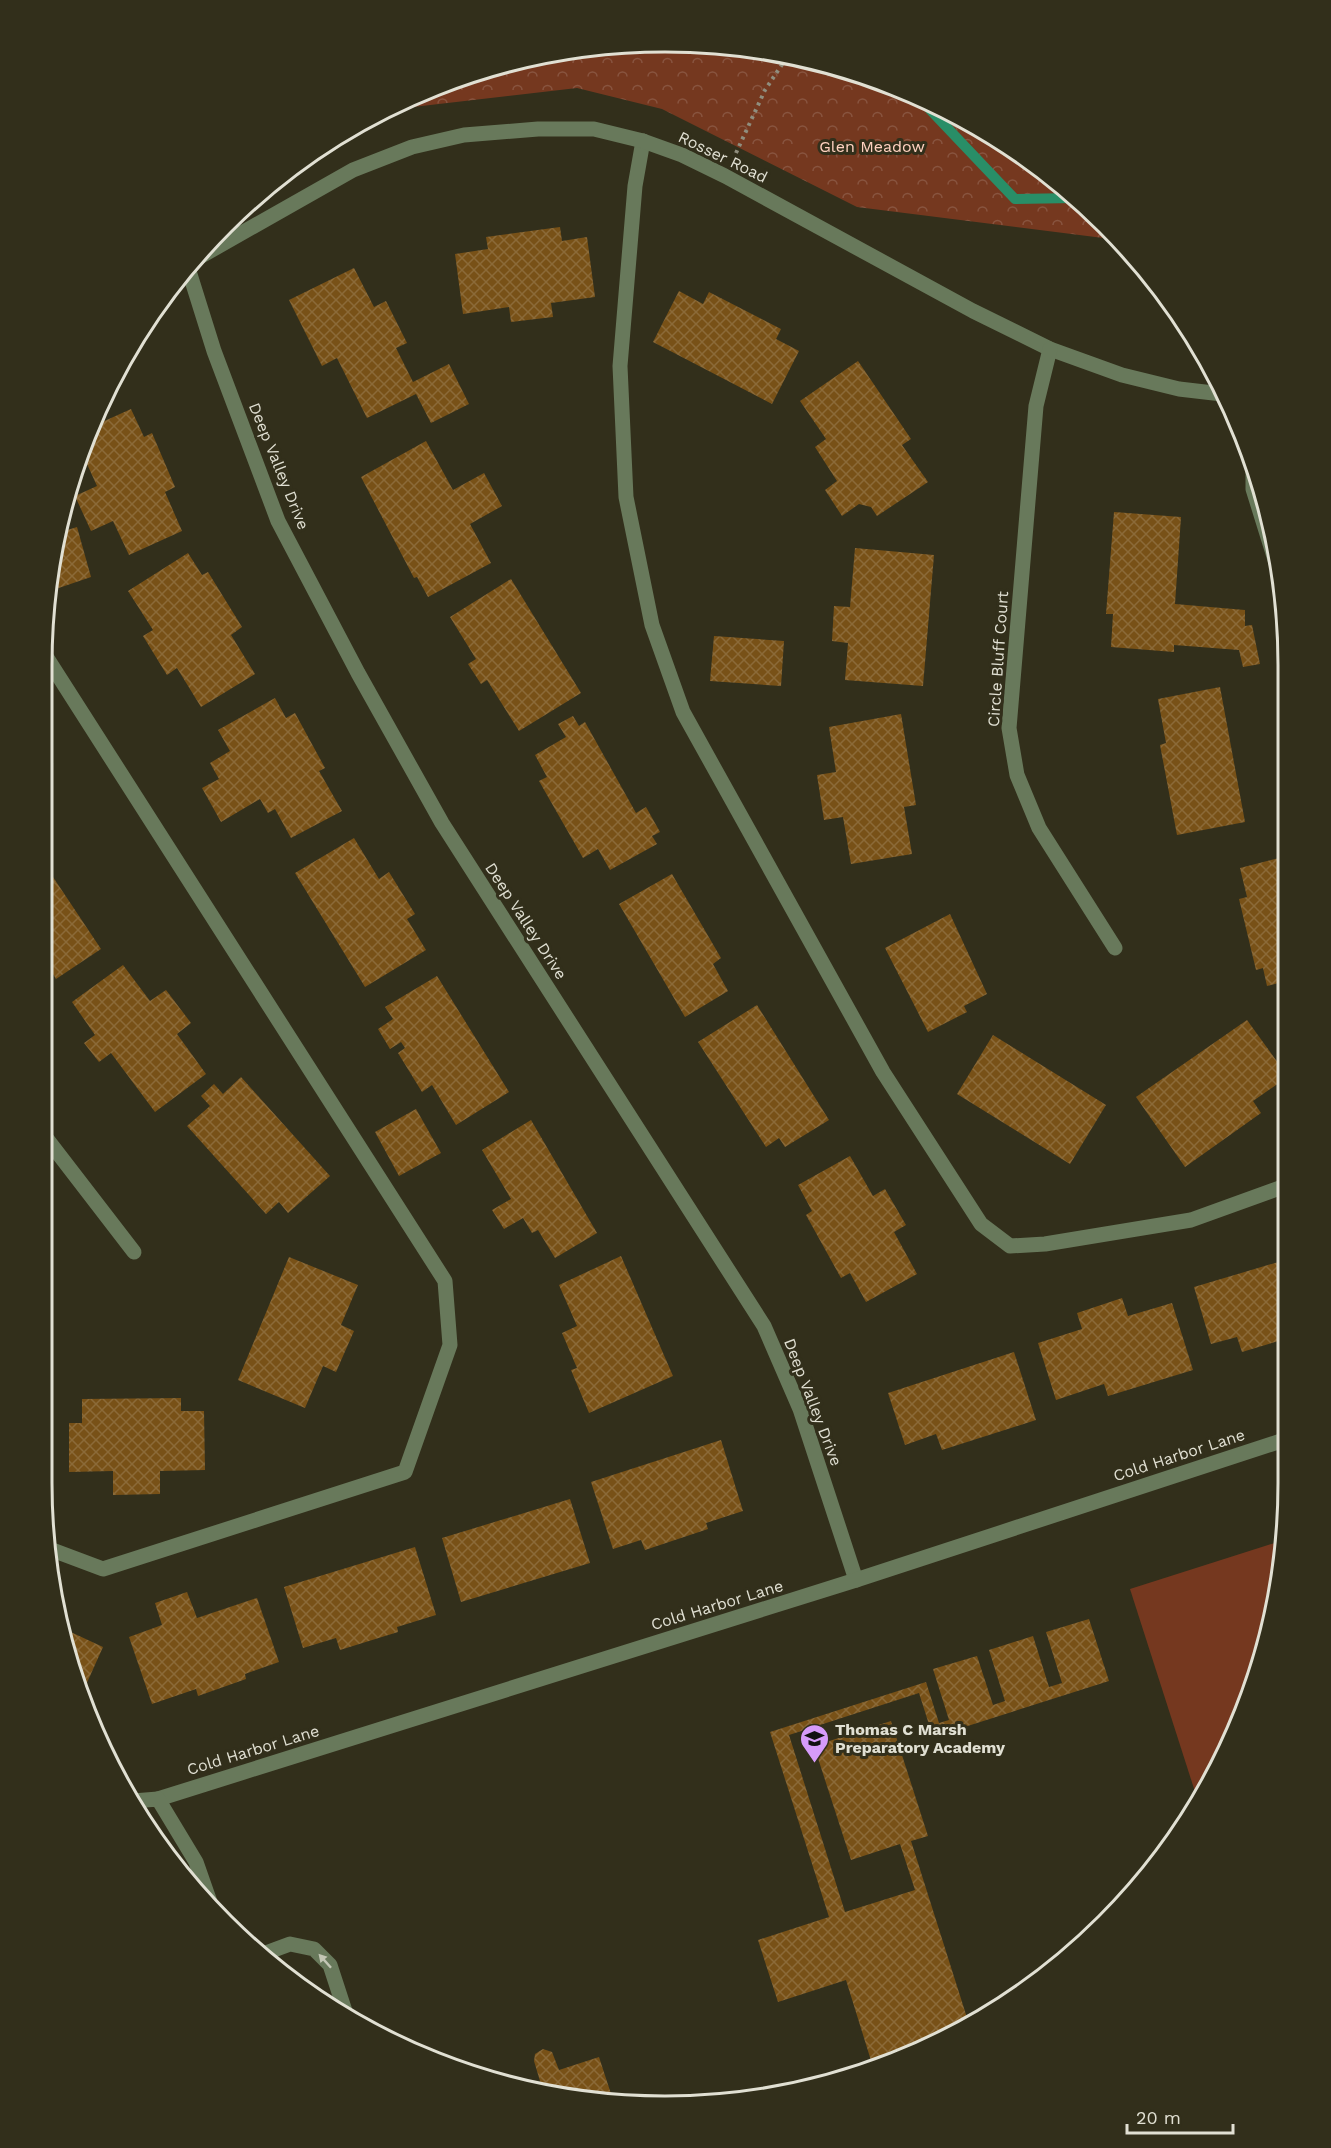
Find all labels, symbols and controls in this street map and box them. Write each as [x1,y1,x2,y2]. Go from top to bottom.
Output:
street label: Rosser Road [675,127,771,187]
park label: Glen Meadow [819,137,925,156]
street label: Deep Valley Drive [245,400,313,532]
street label: Circle Bluff Court [984,590,1012,727]
street label: Deep Valley Drive [481,859,571,983]
street label: Deep Valley Drive [780,1336,846,1468]
street label: Cold Harbor Lane [1111,1425,1247,1485]
street label: Cold Harbor Lane [649,1576,785,1634]
place label: Thomas C Marsh Preparatory Academy [835,1720,1006,1757]
street label: Cold Harbor Lane [185,1721,321,1779]
school or university icon: Thomas C Marsh Preparatory Academy [798,1722,830,1764]
one-way arrow [319,1954,332,1969]
scale bar [1127,2097,1234,2135]
text: 20 m [1136,2107,1181,2128]

